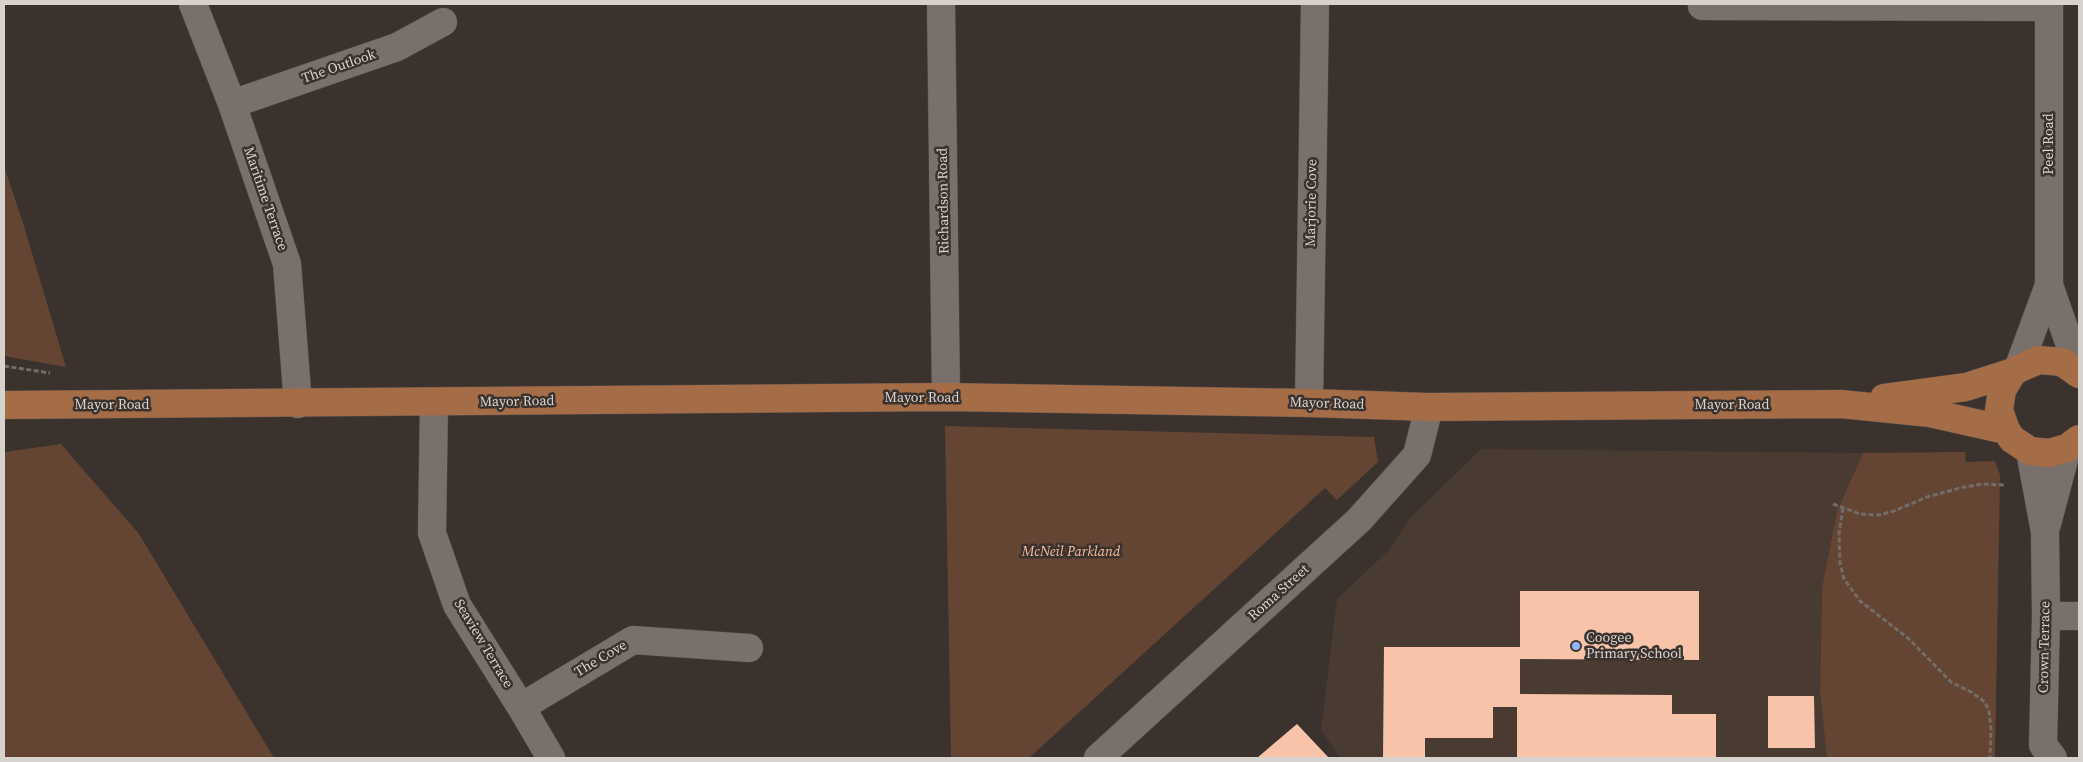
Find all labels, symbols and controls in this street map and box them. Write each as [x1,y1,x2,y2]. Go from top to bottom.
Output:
street label: The Outlook [300,47,378,87]
street label: Peel Road [2041,113,2057,175]
street label: Maritime Terrace [239,145,291,253]
street label: Richardson Road [935,148,953,254]
street label: Marjorie Cove [1303,159,1321,247]
street label: Mayor Road [885,390,959,406]
street label: Mayor Road [479,393,555,411]
street label: Mayor Road [1289,394,1365,414]
street label: Mayor Road [75,397,149,413]
street label: Mayor Road [1695,397,1769,413]
park label: McNeil Parkland [1022,544,1120,560]
street label: Roma Street [1245,561,1313,625]
street label: Seaview Terrace [450,597,516,691]
street label: Crown Terrace [2036,601,2054,693]
place label: Coogee Primary School [1586,630,1682,662]
street label: The Cove [572,637,630,681]
marker: Coogee Primary School [1570,640,1582,652]

